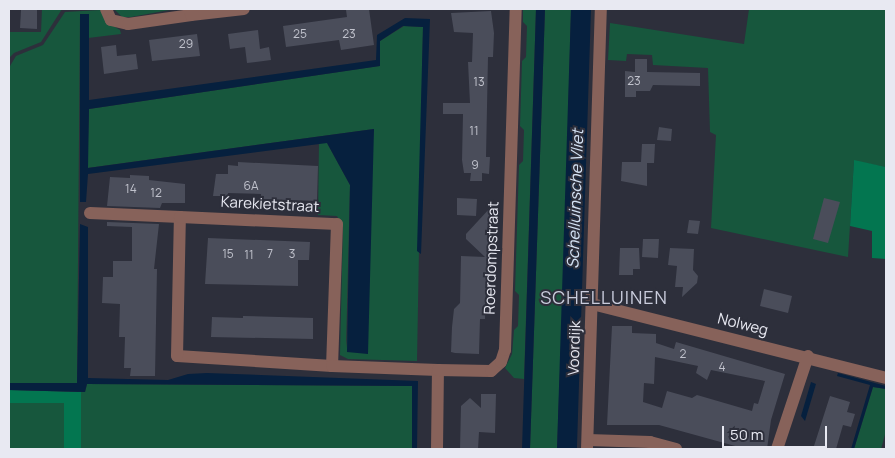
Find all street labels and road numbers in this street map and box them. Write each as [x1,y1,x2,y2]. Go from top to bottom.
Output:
street label: Karekietstraat [220,192,320,216]
street label: Roerdompstraat [480,201,502,315]
street label: Nolweg [716,309,770,339]
street label: Voordijk [564,320,584,376]

